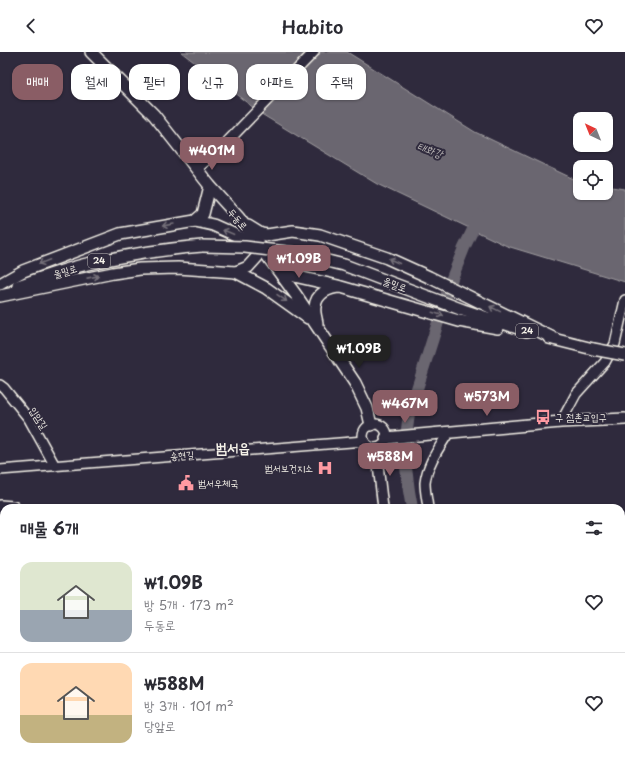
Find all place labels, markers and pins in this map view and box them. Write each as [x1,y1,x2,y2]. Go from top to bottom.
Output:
pin: ₩401M [184,137,240,171]
pin: ₩1.09B [266,245,332,279]
pin: ₩1.09B [326,335,392,369]
pin: ₩573M [459,383,515,417]
pin: ₩467M [377,390,433,424]
bus stop icon: 구 점촌교입구 [534,408,552,426]
place label: 구 점촌교입구 [555,409,607,424]
pin: ₩588M [362,443,418,477]
hospital icon: 범서보건지소 [316,459,334,477]
place label: 범서보건지소 [265,460,313,475]
public building icon: 범서우체국 [177,474,195,492]
place label: 범서우체국 [198,475,238,490]

